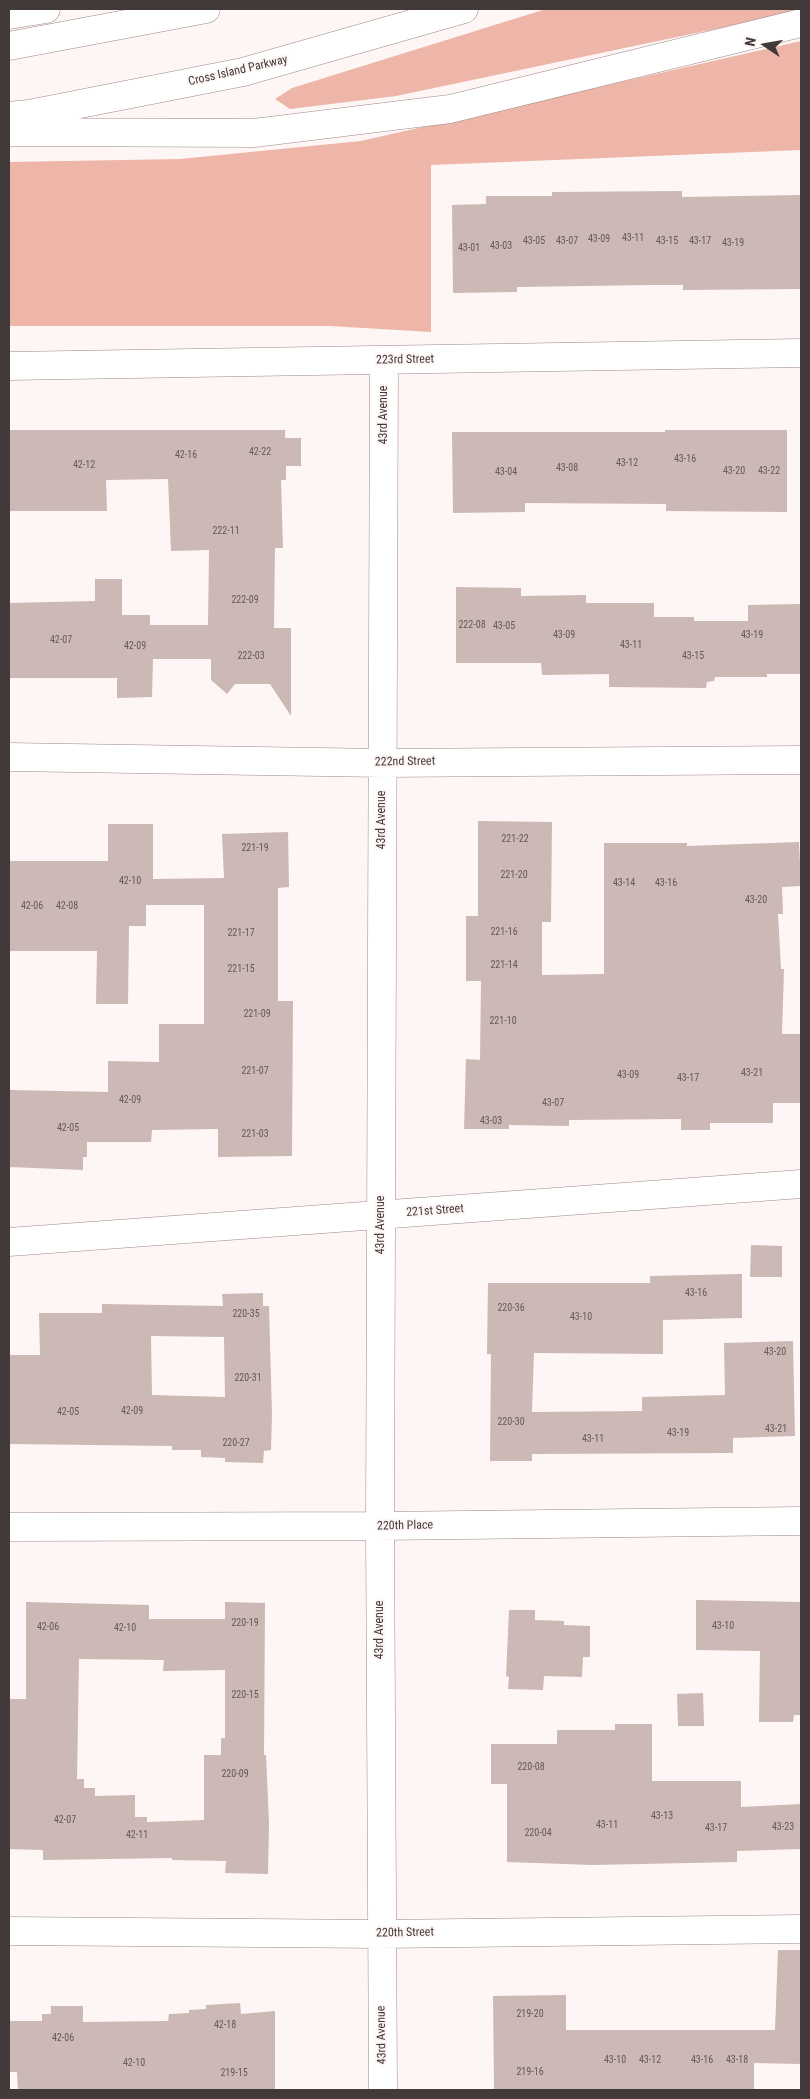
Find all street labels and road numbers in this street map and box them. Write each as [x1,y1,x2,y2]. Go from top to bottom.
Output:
street label: Cross Island Parkway [187,53,289,89]
street label: 223rd Street [376,352,434,368]
street label: 43rd Avenue [377,386,391,444]
street label: 222nd Street [375,754,435,770]
street label: 43rd Avenue [375,791,389,849]
street label: 43rd Avenue [374,1196,388,1254]
street label: 221st Street [406,1202,464,1220]
street label: 220th Place [377,1518,433,1534]
street label: 43rd Avenue [373,1601,387,1659]
street label: 220th Street [376,1925,434,1941]
street label: 43rd Avenue [374,2006,390,2064]

